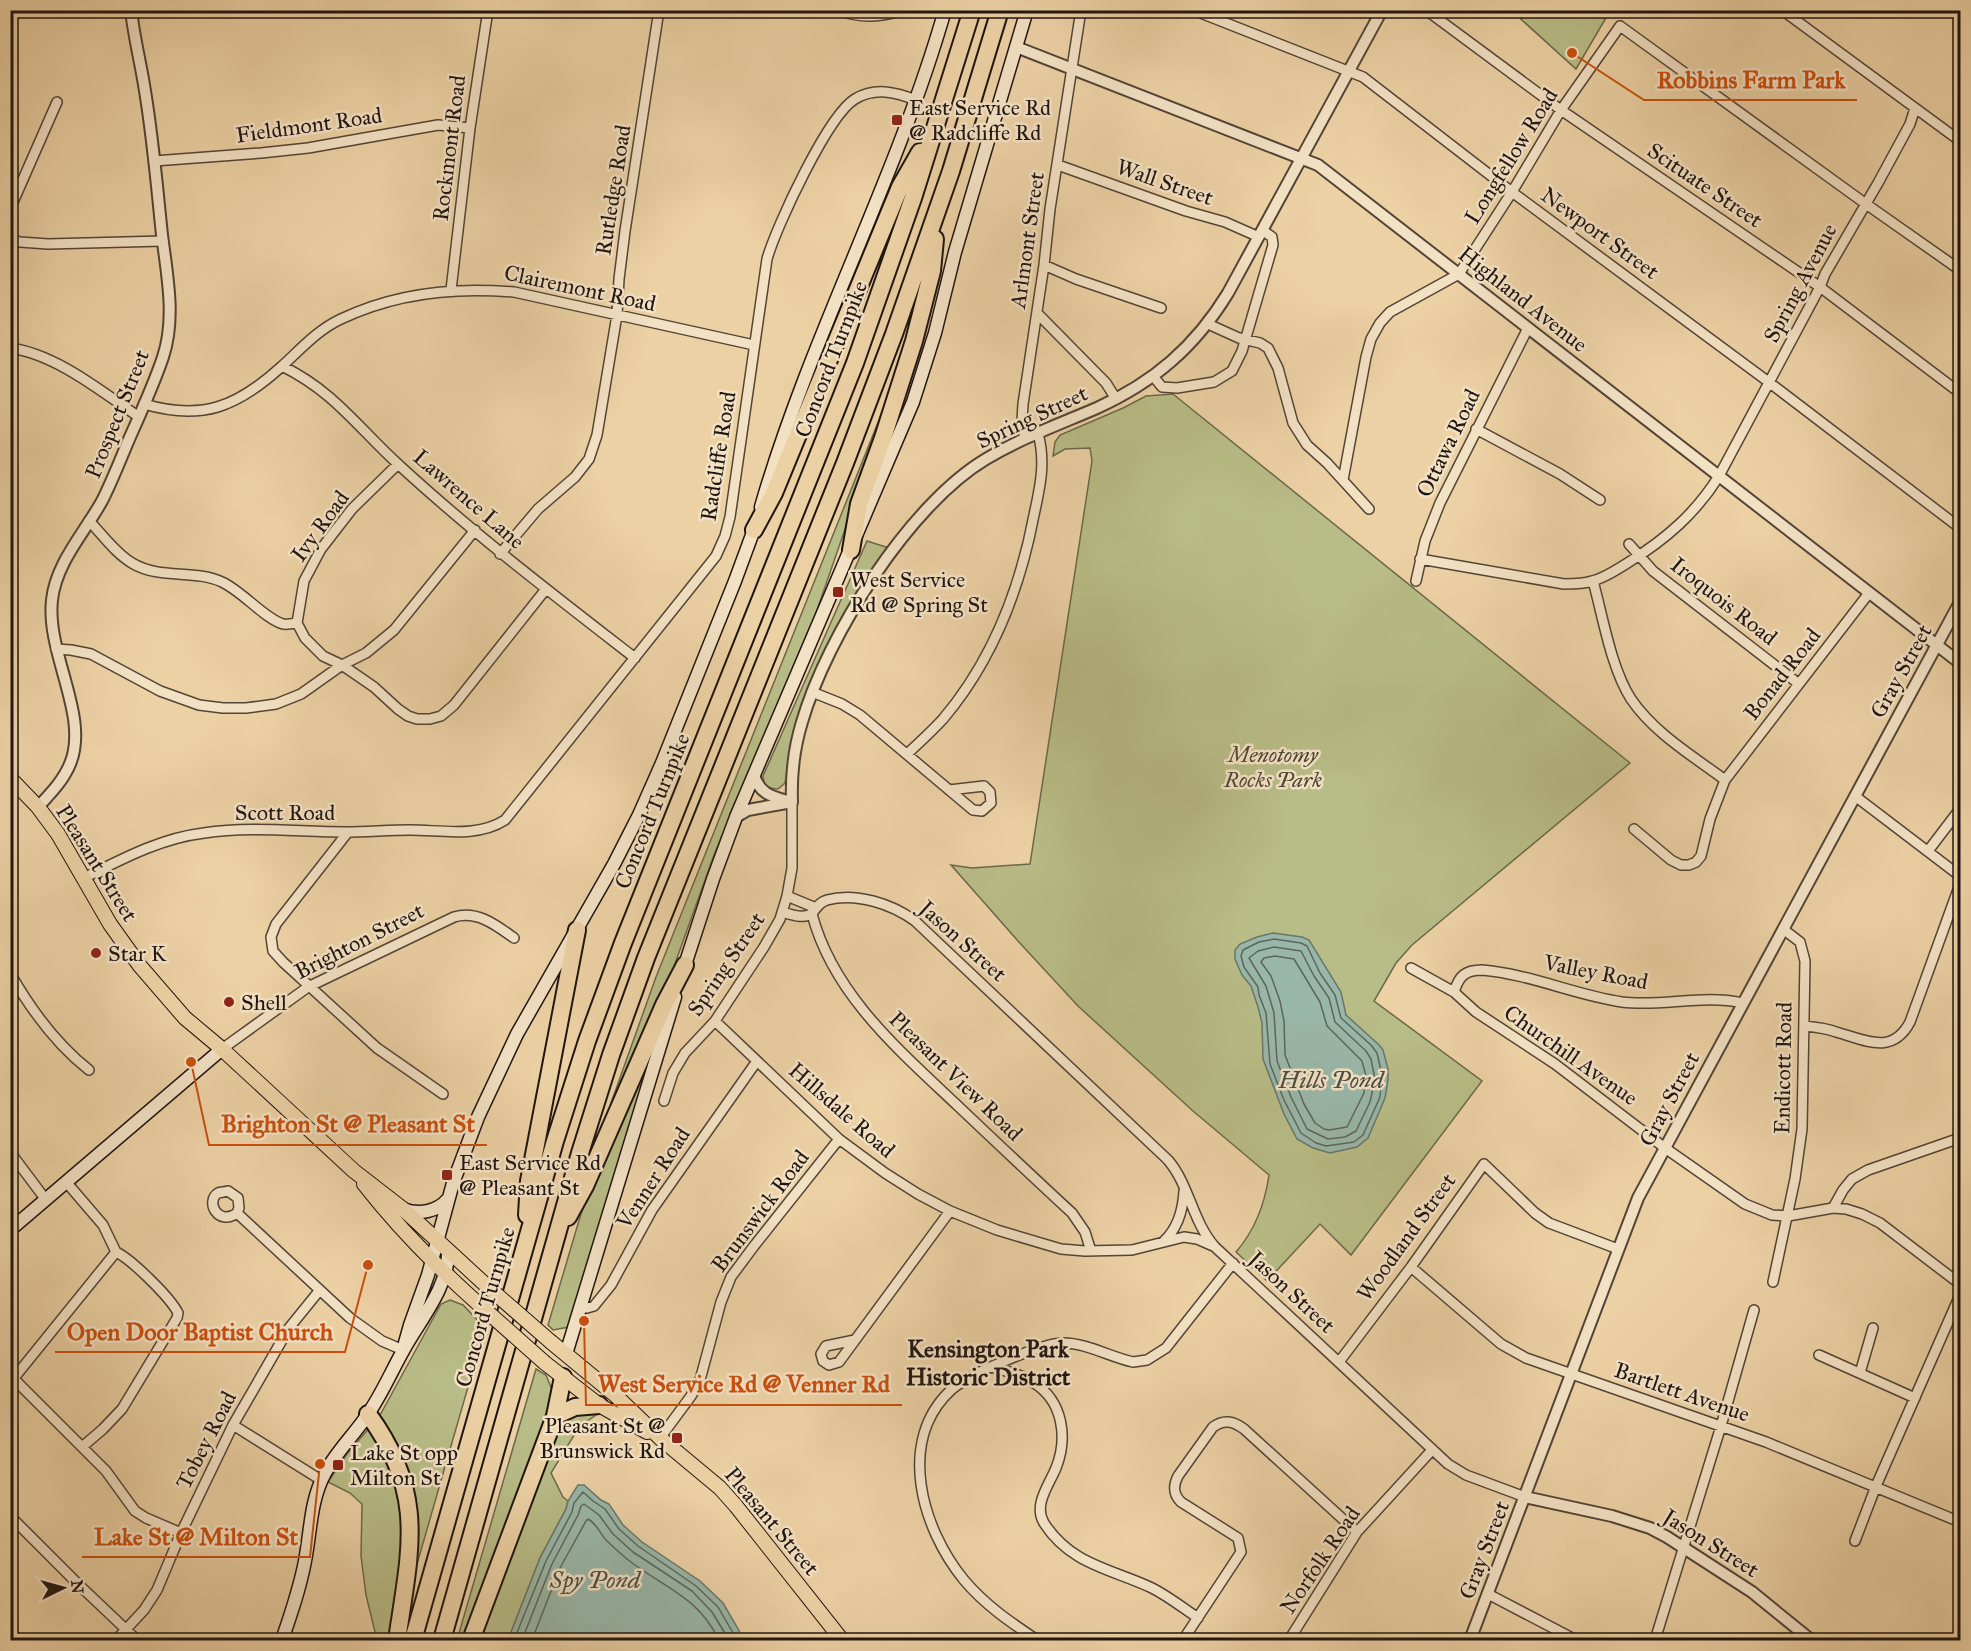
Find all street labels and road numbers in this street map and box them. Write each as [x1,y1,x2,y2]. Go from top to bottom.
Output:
street label: Rockmont Road [427,73,471,223]
street label: Longfellow Road [1458,83,1564,229]
street label: Fieldmont Road [234,101,384,149]
street label: Rutledge Road [589,123,637,257]
street label: Scituate Street [1642,137,1768,233]
street label: Wall Street [1113,153,1217,211]
street label: Arlmont Street [1004,170,1050,311]
street label: Newport Street [1536,181,1665,285]
street label: Spring Avenue [1757,219,1843,347]
street label: Highland Avenue [1453,240,1593,358]
street label: Clairemont Road [502,259,658,317]
street label: Concord Turnpike [789,277,873,441]
street label: Prospect Street [79,345,155,482]
street label: Spring Street [972,379,1092,454]
street label: Ottawa Road [1410,385,1486,501]
street label: Radcliffe Road [694,389,742,523]
street label: Lawrence Lane [408,443,530,555]
street label: Ivy Road [285,485,355,567]
street label: Iroquois Road [1665,551,1783,651]
street label: Gray Street [1864,619,1938,723]
street label: Bonad Road [1738,622,1826,726]
street label: Concord Turnpike [608,729,696,893]
street label: Pleasant Street [50,799,144,927]
street label: Scott Road [235,799,335,826]
street label: Jason Street [912,893,1012,987]
street label: Brighton Street [290,897,428,985]
street label: Spring Street [681,907,771,1021]
street label: Valley Road [1541,948,1650,995]
street label: Churchill Avenue [1499,999,1643,1111]
street label: Endicott Road [1768,1002,1798,1134]
street label: Pleasant View Road [884,1006,1028,1146]
street label: Gray Street [1633,1047,1705,1151]
street label: Hillsdale Road [783,1057,901,1163]
street label: Venner Road [610,1122,696,1235]
street label: Brunswick Road [705,1145,815,1277]
street label: Woodland Street [1351,1168,1461,1306]
street label: Concord Turnpike [449,1224,521,1390]
street label: Jason Street [1242,1244,1341,1339]
street label: Bartlett Avenue [1611,1356,1753,1428]
street label: Tobey Road [170,1387,242,1493]
street label: Pleasant Street [719,1461,825,1581]
street label: Gray Street [1453,1497,1515,1603]
street label: Norfolk Road [1274,1501,1366,1619]
street label: Jason Street [1656,1502,1764,1583]

